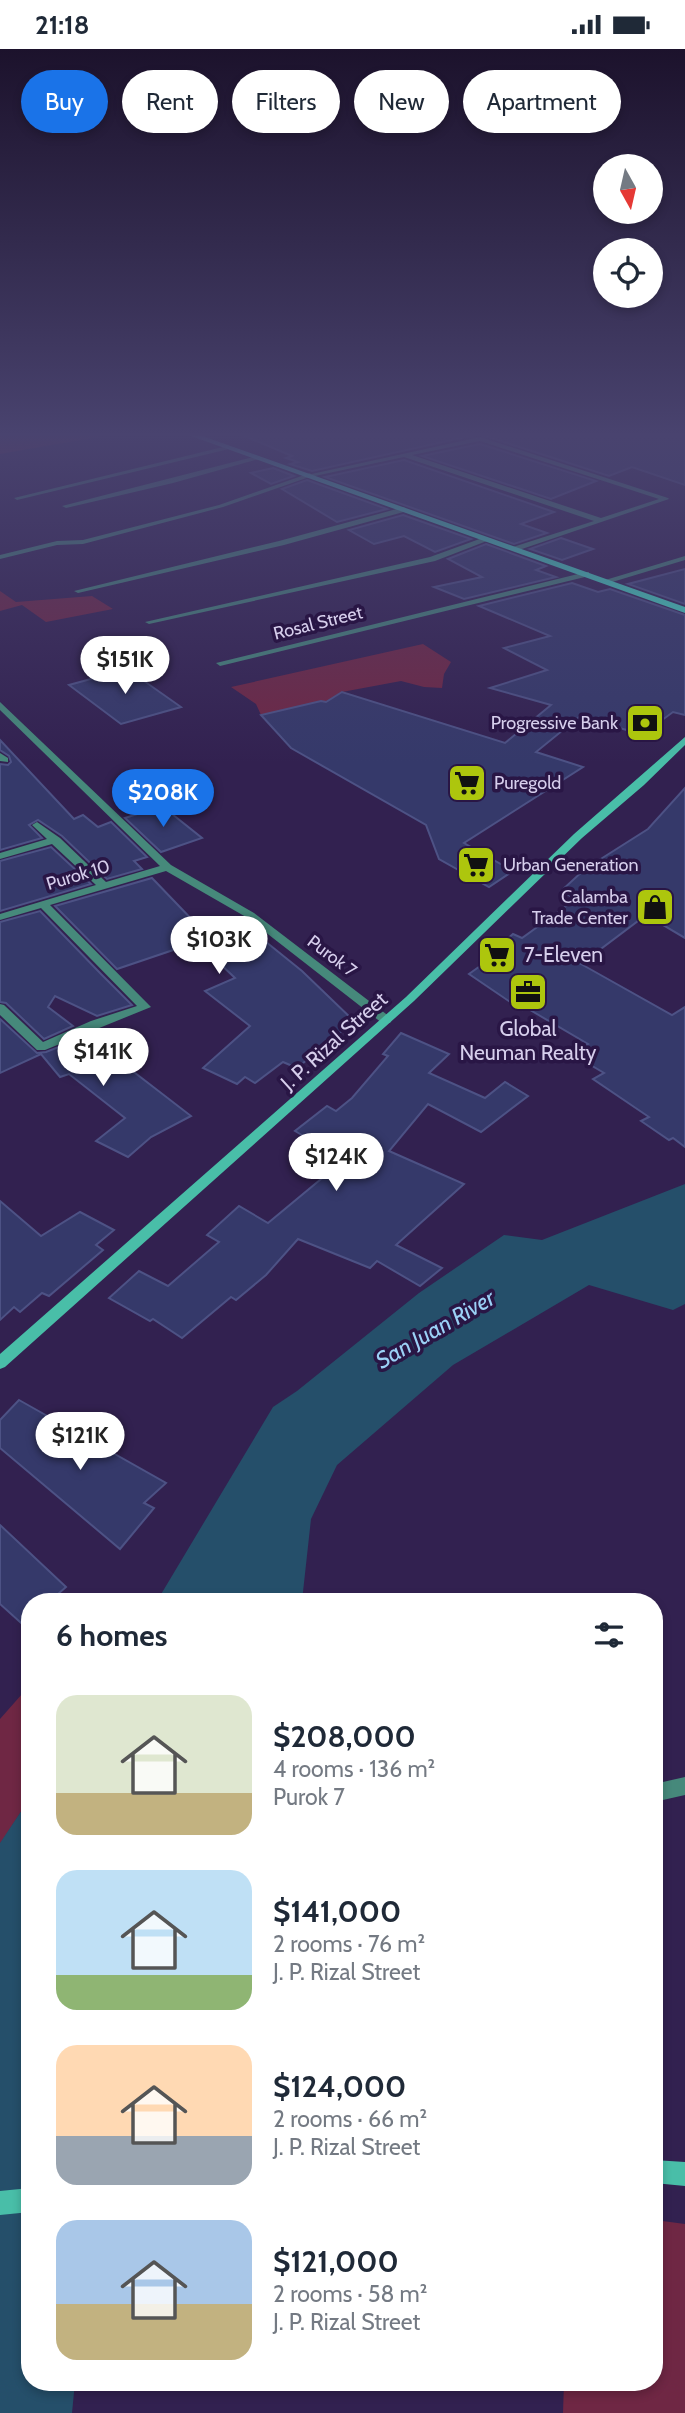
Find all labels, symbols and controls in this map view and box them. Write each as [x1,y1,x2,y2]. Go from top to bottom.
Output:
text: 21:18 [35,9,89,41]
chip: Buy [21,70,108,133]
chip: Rent [122,70,218,133]
chip: Filters [232,70,340,133]
chip: New [354,70,449,133]
chip: Apartment [463,70,621,133]
north arrow [593,154,663,224]
map controls [593,154,663,308]
button: locate [593,238,663,308]
street label: Rosal Street [271,601,365,645]
pin: $151K [76,637,174,696]
text: $151K [96,645,154,673]
bank icon: Progressive Bank [624,702,666,744]
place label: Progressive Bank [491,712,619,734]
supermarket icon: Puregold [446,762,488,804]
pin: $208K [114,769,212,829]
place label: Puregold [494,772,561,794]
text: $208K [128,778,198,806]
supermarket icon: Urban Generation [455,844,497,886]
place label: Urban Generation [503,854,639,876]
street label: Purok 10 [43,855,113,895]
place label: Calamba Trade Center [532,886,628,929]
shop icon: Calamba Trade Center [634,886,676,928]
pin: $103K [170,916,268,976]
text: $103K [187,925,251,953]
street label: Purok 7 [303,930,361,982]
supermarket icon: 7-Eleven [476,934,518,976]
place label: 7-Eleven [524,942,603,967]
office icon: Global Neuman Realty [507,971,549,1013]
street label: J. P. Rizal Street [275,986,392,1096]
place label: Global Neuman Realty [460,1016,597,1065]
pin: $141K [54,1028,152,1088]
text: $141K [74,1037,132,1065]
pin: $124K [287,1133,385,1193]
text: $124K [305,1142,367,1170]
water label: San Juan River [370,1283,500,1374]
pin: $121K [31,1413,129,1472]
text: $121K [52,1421,108,1449]
icon: filters [590,1616,628,1654]
text: 6 homes [56,1617,167,1654]
text: $208,000 [273,1718,416,1755]
icon: home [112,1723,196,1807]
text: 4 rooms · 136 m² [273,1755,435,1783]
text: Purok 7 [273,1783,345,1811]
text: $141,000 [273,1893,401,1930]
icon: home [112,1898,196,1982]
text: 2 rooms · 76 m² [273,1930,425,1958]
text: J. P. Rizal Street [273,1958,420,1986]
text: $124,000 [273,2068,406,2105]
icon: home [112,2073,196,2157]
text: 2 rooms · 66 m² [273,2105,427,2133]
text: J. P. Rizal Street [273,2133,420,2161]
text: $121,000 [273,2243,399,2280]
icon: home [112,2248,196,2332]
text: 2 rooms · 58 m² [273,2280,427,2308]
text: J. P. Rizal Street [273,2308,420,2336]

